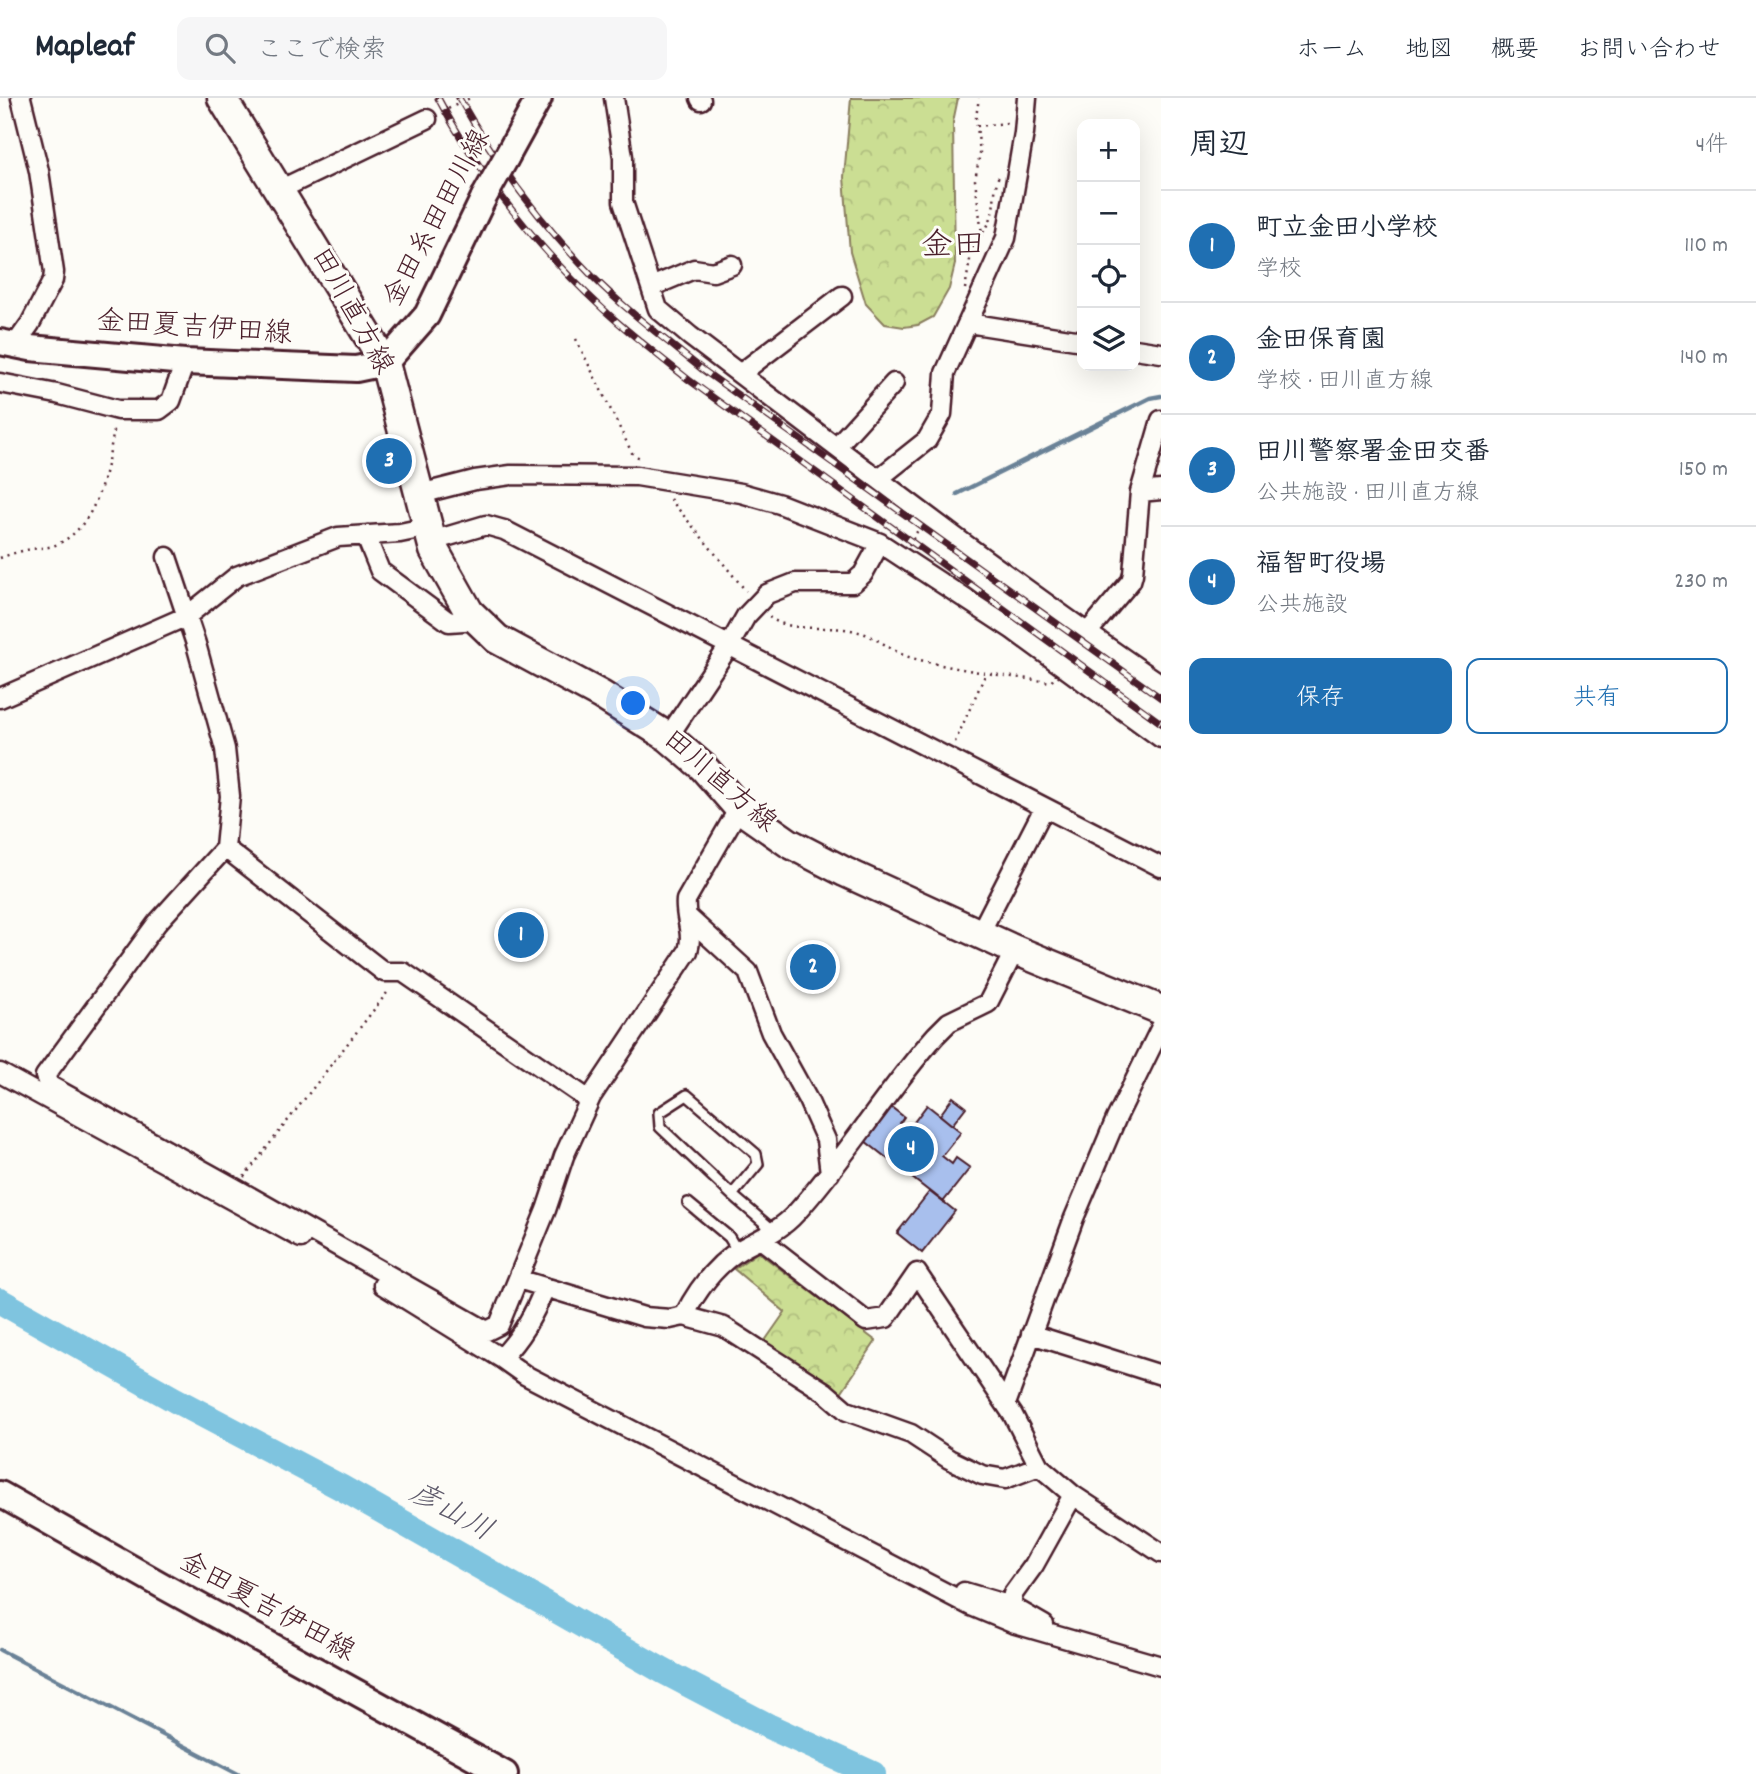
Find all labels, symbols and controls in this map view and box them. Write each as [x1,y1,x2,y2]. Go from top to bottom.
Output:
search box [177,17,667,80]
text: Mapleaf [35,25,135,72]
icon: search [201,29,239,67]
text: ここで検索 [257,33,387,70]
text: ホーム [1296,34,1367,68]
text: 地図 [1405,34,1453,68]
text: 概要 [1491,34,1539,68]
text: お問い合わせ [1577,34,1721,68]
map controls [1077,119,1140,371]
button: + [1077,119,1140,182]
street label: 金田糸田田川線 [375,123,503,315]
text: 周辺 [1189,126,1249,169]
text: 4件 [1695,130,1728,163]
button: − [1077,182,1140,245]
text: 町立金田小学校 [1256,211,1438,248]
district label: 金田 [921,225,985,271]
text: 1 [1209,230,1215,263]
text: 110 m [1684,230,1728,263]
street label: 田川直方線 [299,241,401,383]
button: locate [1077,245,1140,308]
text: 学校 [1256,254,1302,287]
street label: 金田夏吉伊田線 [95,303,293,357]
button: layers [1077,308,1140,371]
text: 金田保育園 [1256,323,1386,360]
text: 2 [1207,342,1217,375]
text: 140 m [1680,342,1728,375]
text: 学校 · 田川直方線 [1256,366,1433,399]
pin: 3 [366,435,412,487]
text: 田川警察署金田交番 [1256,435,1490,472]
text: 3 [1207,454,1217,487]
text: 150 m [1679,454,1728,487]
text: 公共施設 · 田川直方線 [1256,478,1479,511]
text: 福智町役場 [1256,547,1386,584]
text: 4 [1207,566,1217,599]
text: 230 m [1674,566,1728,599]
text: 公共施設 [1256,590,1348,623]
button: 保存 [1189,658,1452,734]
button: 共有 [1466,658,1728,734]
your location [616,686,650,720]
street label: 田川直方線 [652,722,784,844]
pin: 1 [498,909,544,961]
pin: 2 [790,941,836,993]
pin: 4 [888,1123,934,1175]
water label: 彦山川 [400,1473,500,1555]
street label: 金田夏吉伊田線 [171,1544,361,1674]

